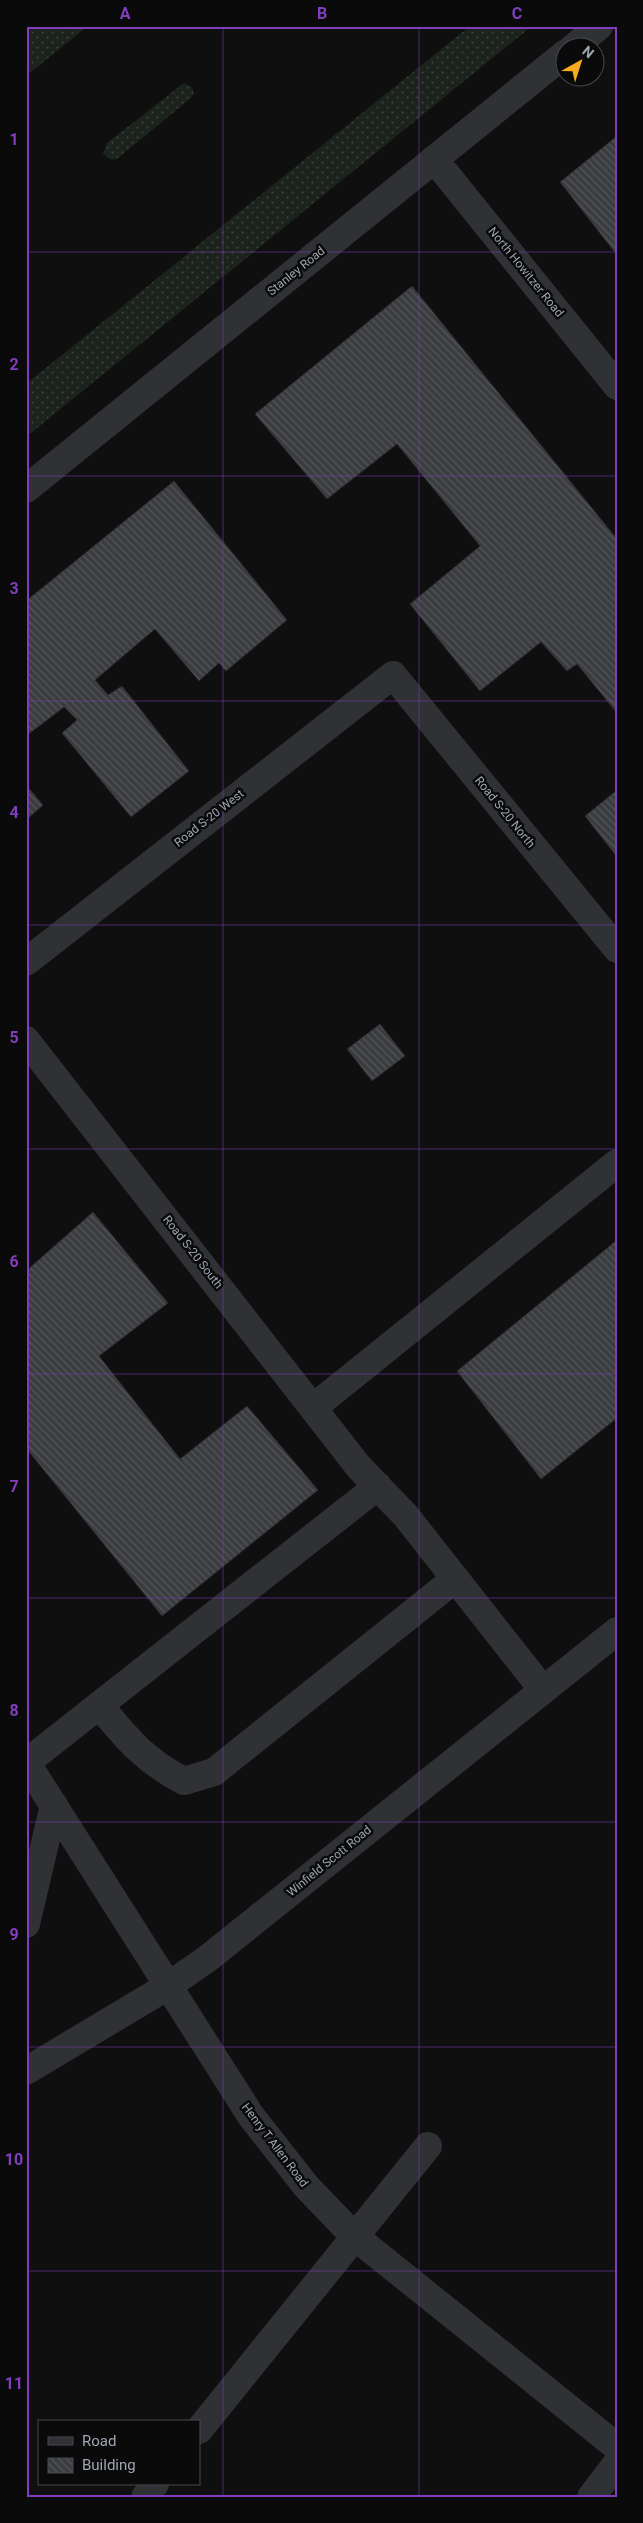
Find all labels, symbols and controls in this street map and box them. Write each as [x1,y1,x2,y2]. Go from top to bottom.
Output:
text: A [120,4,131,23]
text: B [317,4,327,23]
text: C [512,4,522,23]
north arrow [556,38,606,88]
text: N [579,43,597,61]
text: 1 [9,130,19,149]
street label: North Howitzer Road [486,224,566,320]
street label: Stanley Road [265,244,327,298]
text: 2 [9,355,19,374]
text: 3 [9,579,19,598]
street label: Road S-20 North [472,774,538,850]
street label: Road S-20 West [171,786,247,849]
text: 4 [9,803,19,822]
text: 5 [9,1028,19,1047]
street label: Road S-20 South [160,1213,226,1291]
text: 6 [9,1252,19,1271]
text: 7 [9,1477,19,1496]
text: 8 [9,1701,19,1720]
street label: Winfield Scott Road [284,1823,374,1899]
text: 9 [9,1925,19,1944]
street label: Henry T Allen Road [239,2100,311,2190]
text: 10 [5,2150,23,2169]
text: 11 [5,2374,23,2393]
legend [38,2420,200,2486]
text: Road [82,2432,116,2450]
text: Building [82,2456,136,2474]

